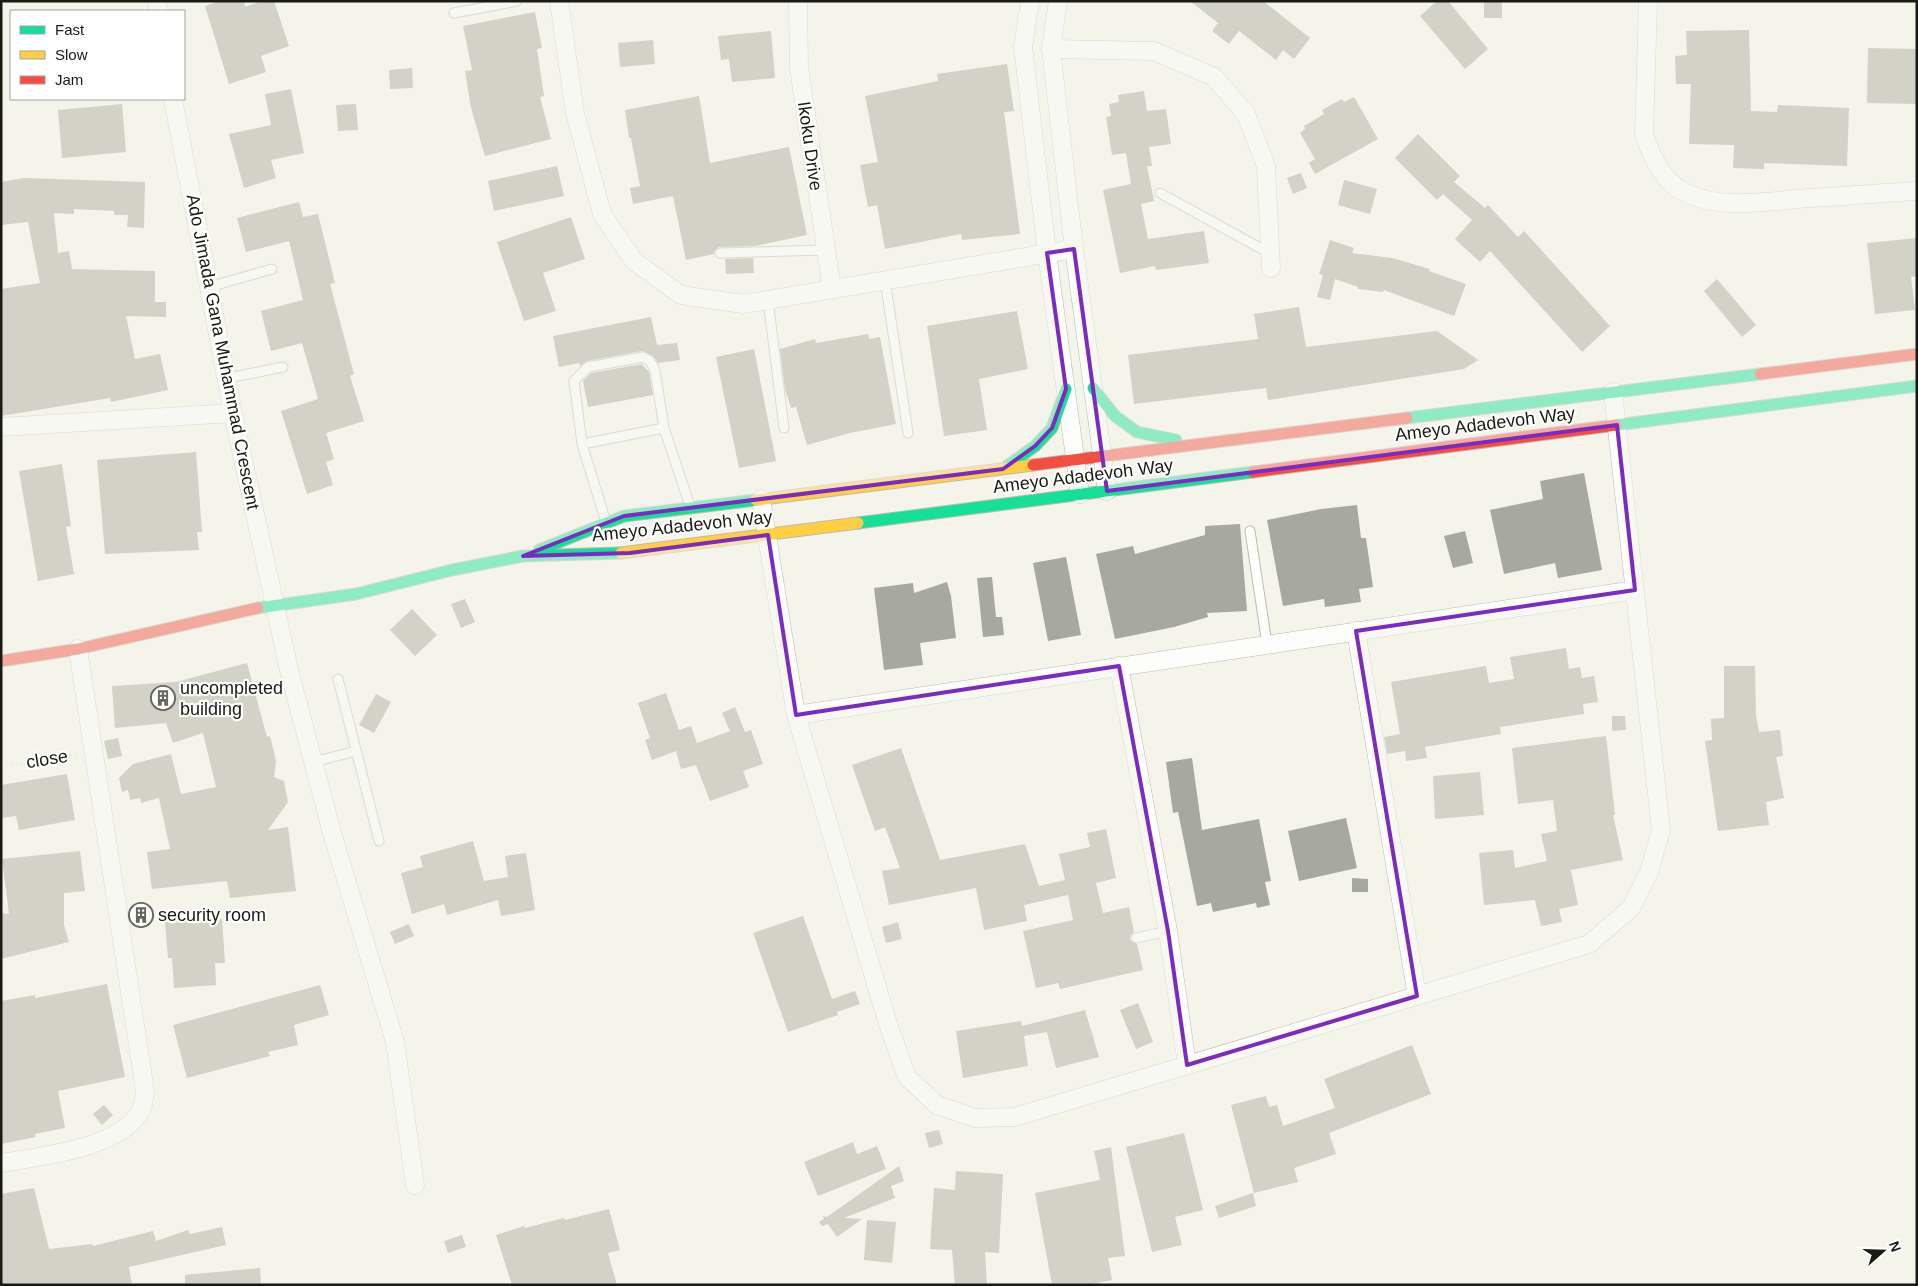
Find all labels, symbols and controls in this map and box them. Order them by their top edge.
legend [10,10,185,100]
text: Fast [55,21,85,38]
text: Slow [55,46,88,63]
text: Jam [55,71,83,88]
street label: Ikoku Drive [794,100,826,192]
street label: Ado Jimada Gana Muhammad Crescent [183,192,263,512]
street label: Ameyo Adadevoh Way [1394,403,1576,445]
street label: Ameyo Adadevoh Way [992,455,1174,497]
street label: Ameyo Adadevoh Way [591,507,773,545]
place label: uncompleted building [180,678,283,719]
building icon: uncompleted building [150,685,176,711]
street label: close [25,746,69,772]
building icon: security room [128,902,154,928]
place label: security room [158,905,266,925]
north arrow [1858,1226,1908,1276]
text: N [1886,1239,1904,1254]

